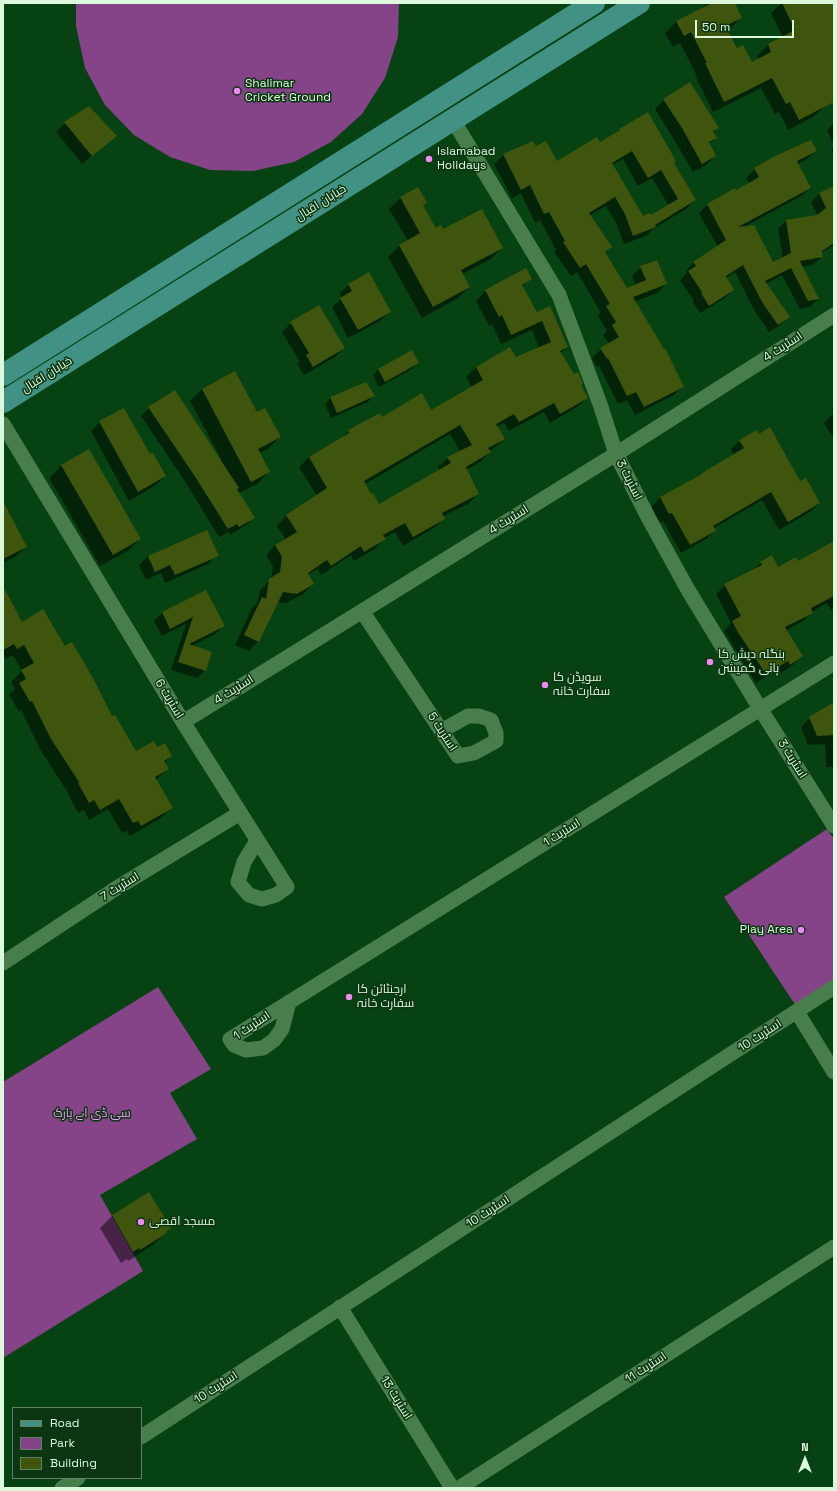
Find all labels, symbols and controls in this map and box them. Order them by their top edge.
scale bar [697,12,796,38]
text: 50 m [702,19,730,35]
place label: Shalimar Cricket Ground [245,77,331,105]
marker: Shalimar Cricket Ground [232,86,242,96]
place label: Islamabad Holidays [437,145,496,173]
marker: Islamabad Holidays [424,154,434,164]
street label: خیابان اقبال [293,182,349,224]
street label: اسٹریٹ 4 [761,329,805,365]
street label: خیابان اقبال [19,354,75,396]
street label: اسٹریٹ 3 [613,457,645,503]
street label: اسٹریٹ 4 [487,502,531,538]
place label: بنگلہ دیش کا ہائی کمیشن [718,648,785,676]
marker: بنگلہ دیش کا ہائی کمیشن [705,657,715,667]
place label: سویڈن کا سفارت خانہ [553,671,610,699]
street label: اسٹریٹ 4 [212,672,256,708]
street label: اسٹریٹ 6 [152,677,186,721]
marker: سویڈن کا سفارت خانہ [540,680,550,690]
street label: اسٹریٹ 5 [424,710,460,754]
street label: اسٹریٹ 3 [774,737,810,781]
street label: اسٹریٹ 1 [541,816,583,850]
street label: اسٹریٹ 7 [98,869,142,905]
place label: Play Area [740,923,793,937]
marker: Play Area [796,925,806,935]
place label: ارجنٹائن کا سفارت خانہ [357,983,414,1011]
marker: ارجنٹائن کا سفارت خانہ [344,992,354,1002]
street label: اسٹریٹ 1 [231,1008,273,1044]
street label: اسٹریٹ 10 [735,1017,785,1055]
park label: سی ڈی اے پارک [53,1107,131,1121]
street label: اسٹریٹ 10 [463,1193,513,1231]
place label: مسجد اقصیٰ [149,1215,215,1229]
marker: مسجد اقصیٰ [136,1217,146,1227]
street label: اسٹریٹ 11 [623,1349,669,1387]
street label: اسٹریٹ 10 [191,1369,241,1407]
street label: اسٹریٹ 13 [377,1374,415,1422]
legend [12,1407,142,1479]
text: Road [50,1415,79,1431]
text: Park [50,1435,75,1451]
north arrow [785,1439,825,1479]
text: N [801,1440,809,1454]
text: Building [50,1455,97,1471]

